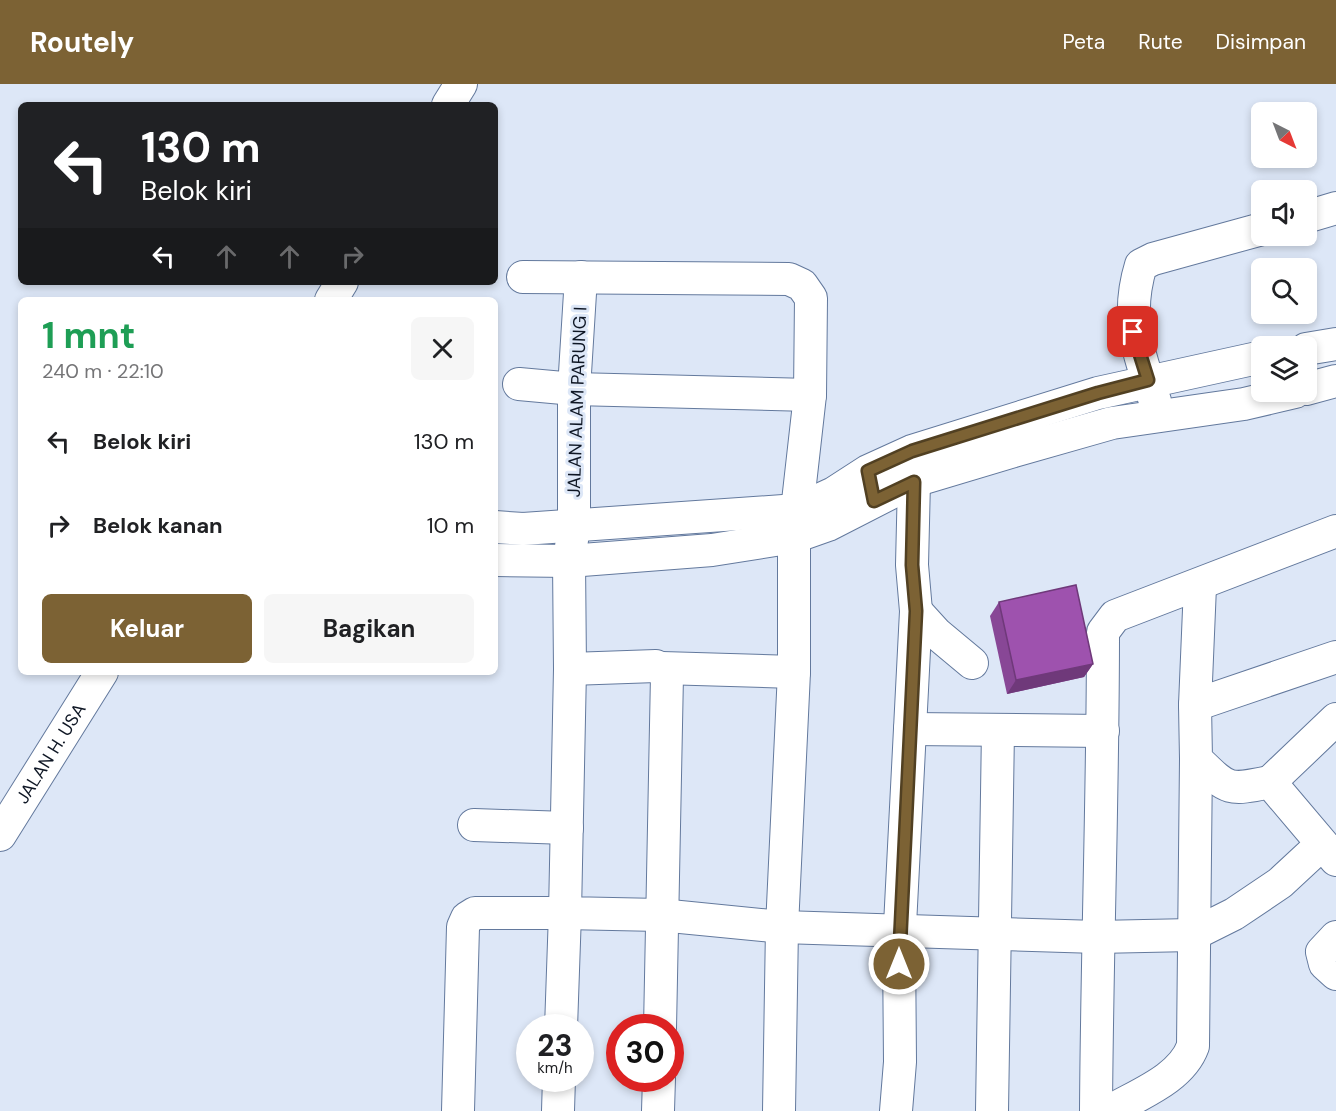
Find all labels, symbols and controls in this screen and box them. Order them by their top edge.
text: Routely [30,24,134,61]
text: Peta [1062,28,1105,56]
text: Rute [1138,28,1183,56]
text: Disimpan [1216,28,1306,56]
north arrow [1251,102,1317,168]
map controls [1251,102,1317,402]
text: 130 m [141,120,261,175]
icon: left [42,126,120,204]
text: Belok kiri [141,173,252,208]
button: sound [1251,180,1317,246]
icon: left [147,240,180,273]
icon: ahead [210,240,243,273]
icon: ahead [273,240,306,273]
icon: right [336,240,369,273]
button: search [1251,258,1317,324]
street label: JALAN ALAM PARUNG I [562,306,592,498]
pin [1107,306,1158,357]
text: 1 mnt [42,312,135,359]
icon: arrive [1116,315,1149,348]
button: close [411,317,474,380]
button: layers [1251,336,1317,402]
text: 240 m · 22:10 [42,358,164,384]
icon: left [42,425,75,458]
text: Belok kiri [93,427,191,456]
text: 130 m [414,427,474,456]
icon: right [42,509,75,542]
text: Belok kanan [93,511,223,540]
text: 10 m [427,511,474,540]
button: Keluar [42,594,252,663]
button: Bagikan [264,594,474,663]
street label: JALAN H. USA [11,699,91,808]
position arrow [867,932,931,996]
speed limit sign: 30 [606,1014,684,1092]
text: 23 [537,1026,573,1065]
text: km/h [537,1058,573,1078]

